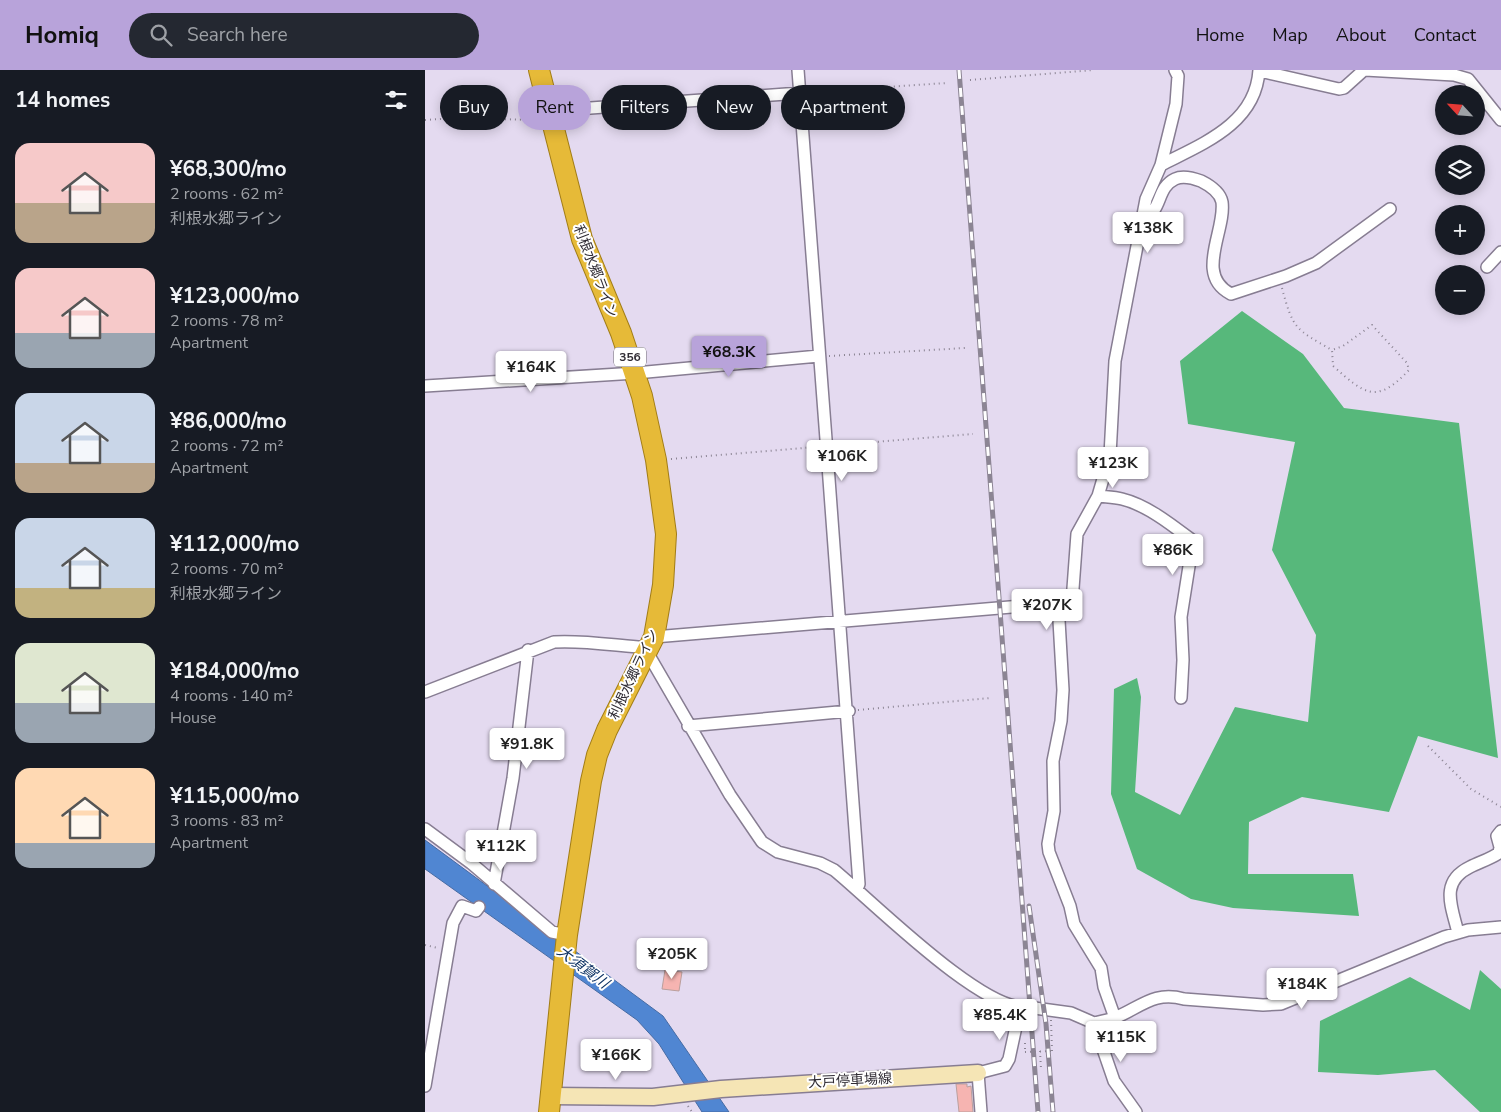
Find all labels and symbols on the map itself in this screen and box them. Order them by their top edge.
north arrow [1435,85,1485,135]
pin: ¥138K [1113,212,1183,254]
street label: 利根水郷ライン [569,222,622,320]
pin: ¥68.3K [688,336,770,378]
road number: 356 [614,348,646,366]
pin: ¥164K [496,350,566,393]
pin: ¥106K [807,440,877,482]
pin: ¥123K [1078,446,1148,489]
pin: ¥86K [1143,534,1203,576]
pin: ¥207K [1012,588,1082,631]
street label: 利根水郷ライン [604,626,663,723]
pin: ¥91.8K [486,728,568,770]
pin: ¥112K [466,830,536,872]
pin: ¥205K [637,938,707,980]
water label: 大須賀川 [553,941,615,994]
pin: ¥184K [1267,968,1337,1010]
pin: ¥85.4K [959,998,1041,1041]
pin: ¥115K [1086,1020,1156,1063]
pin: ¥166K [581,1038,651,1081]
street label: 大戸停車場線 [808,1069,892,1092]

